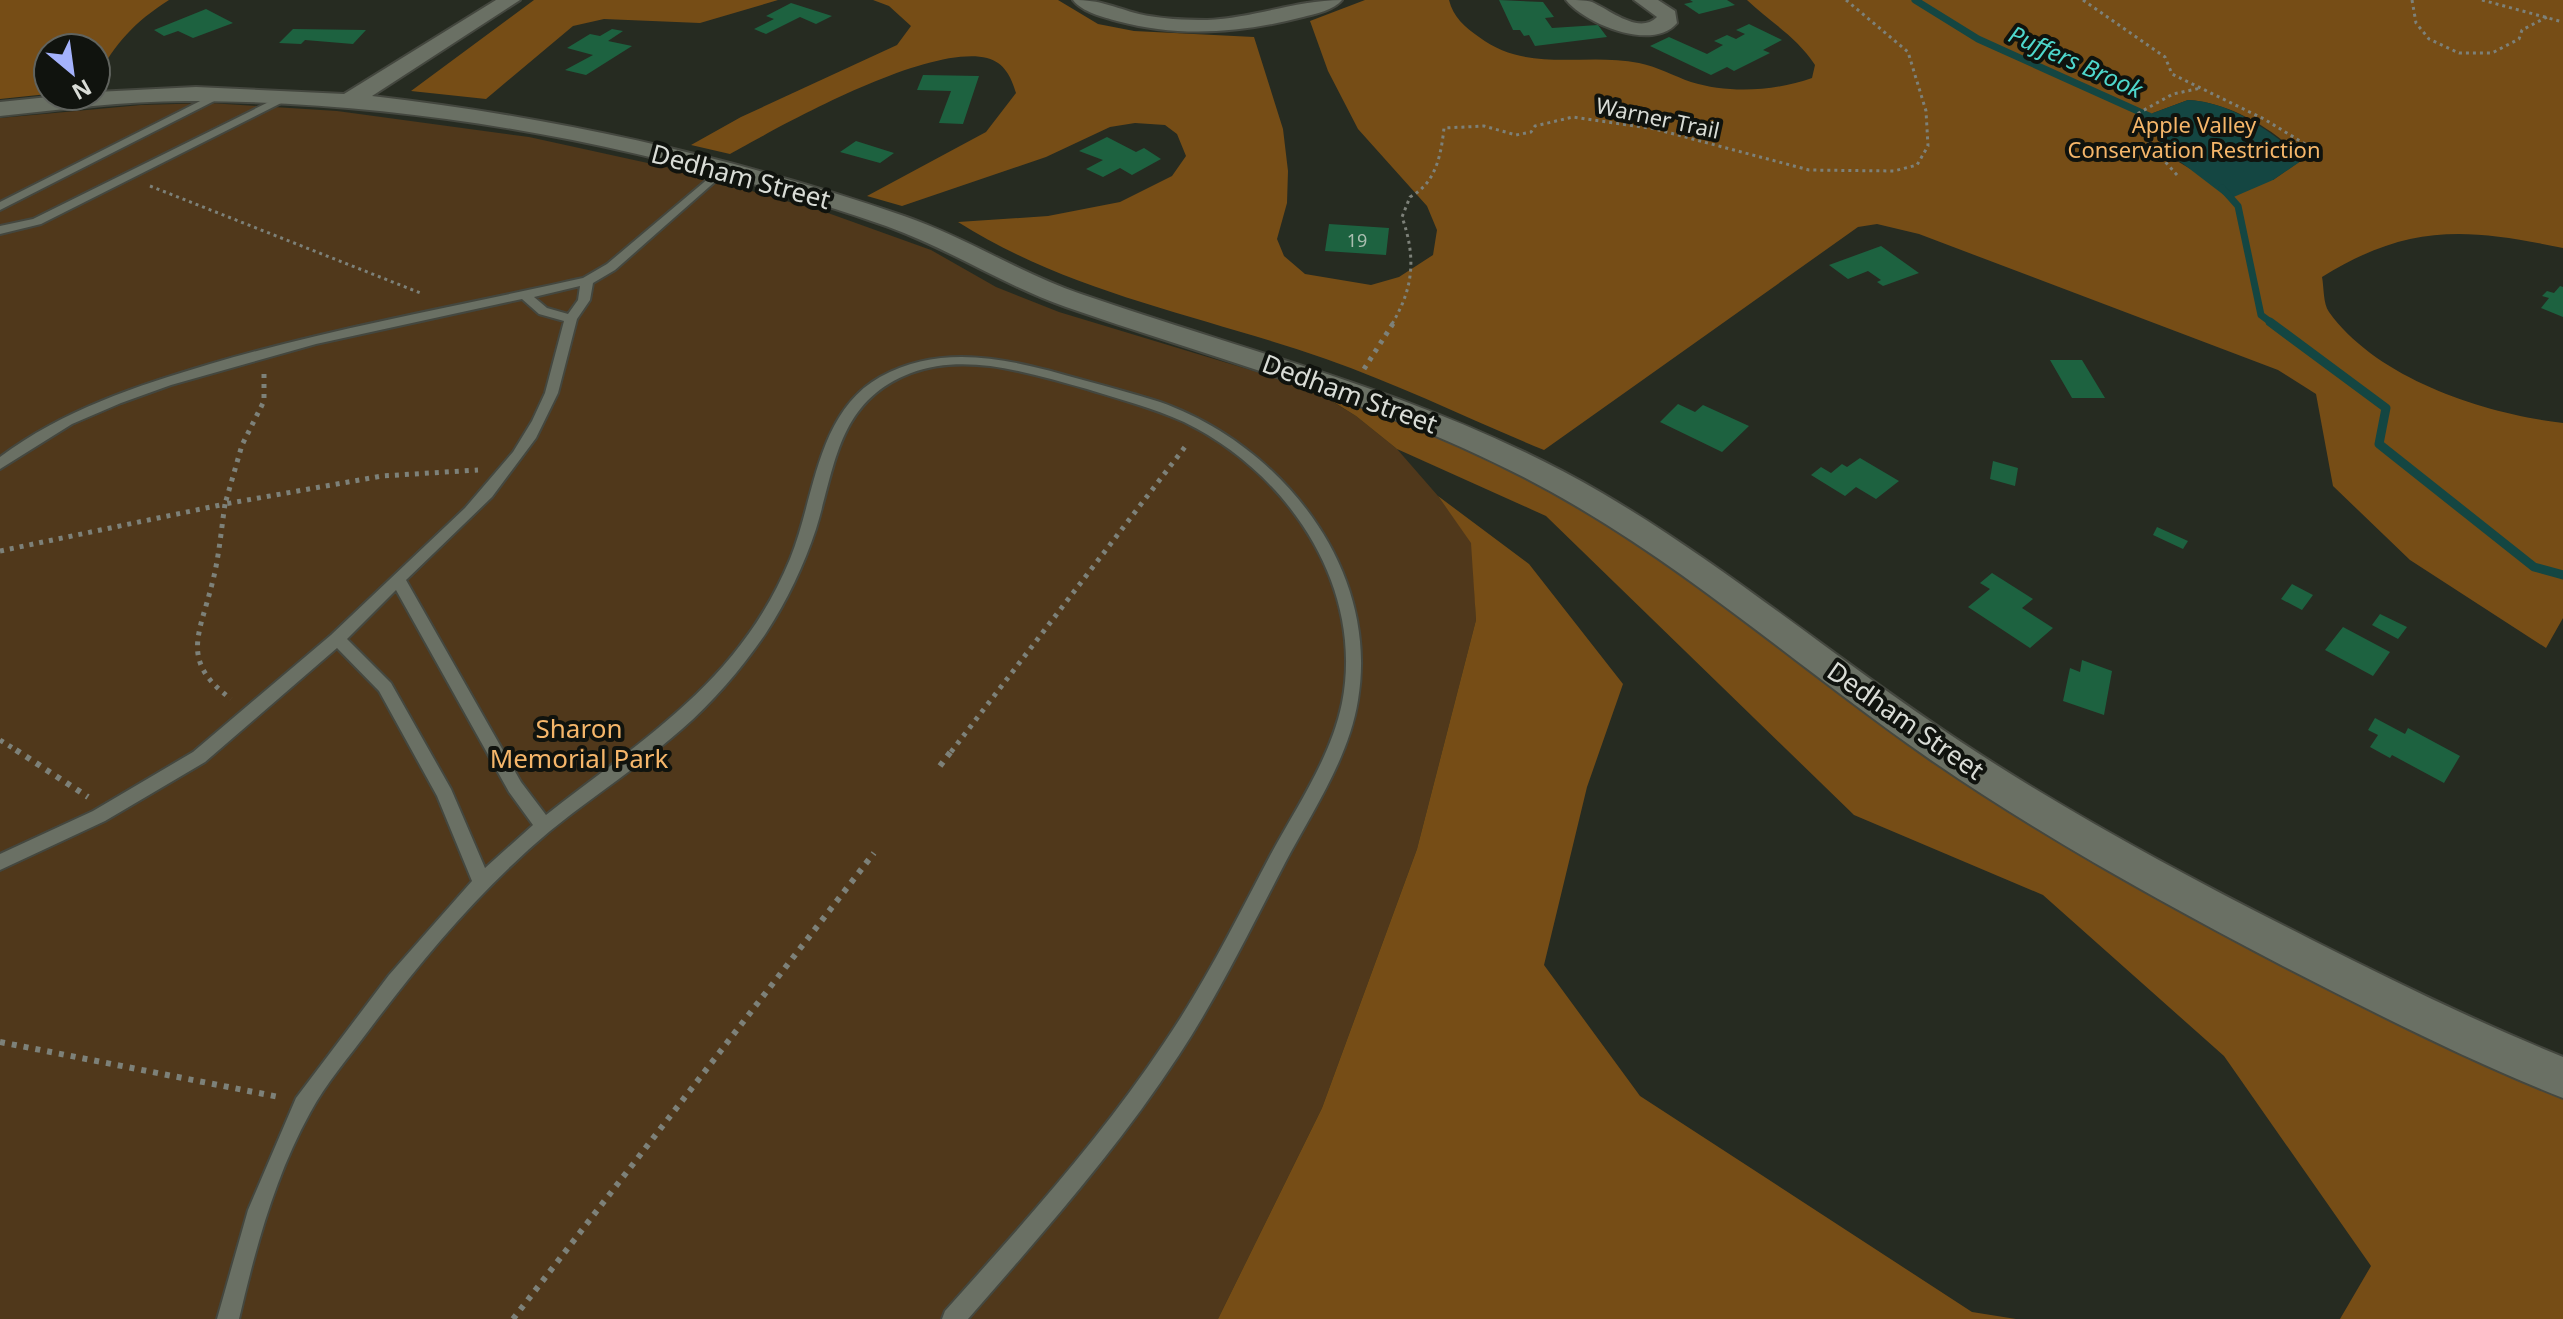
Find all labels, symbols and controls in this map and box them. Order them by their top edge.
water label: Puffers Brook [2004,17,2149,106]
north arrow [32,32,112,112]
text: N [67,73,97,108]
street label: Warner Trail [1593,89,1723,145]
park label: Apple Valley Conservation Restriction [2067,109,2321,164]
street label: Dedham Street [647,135,835,217]
house number: 19 [1347,228,1367,252]
street label: Dedham Street [1257,345,1443,441]
street label: Dedham Street [1820,652,1992,788]
park label: Sharon Memorial Park [490,710,668,776]

